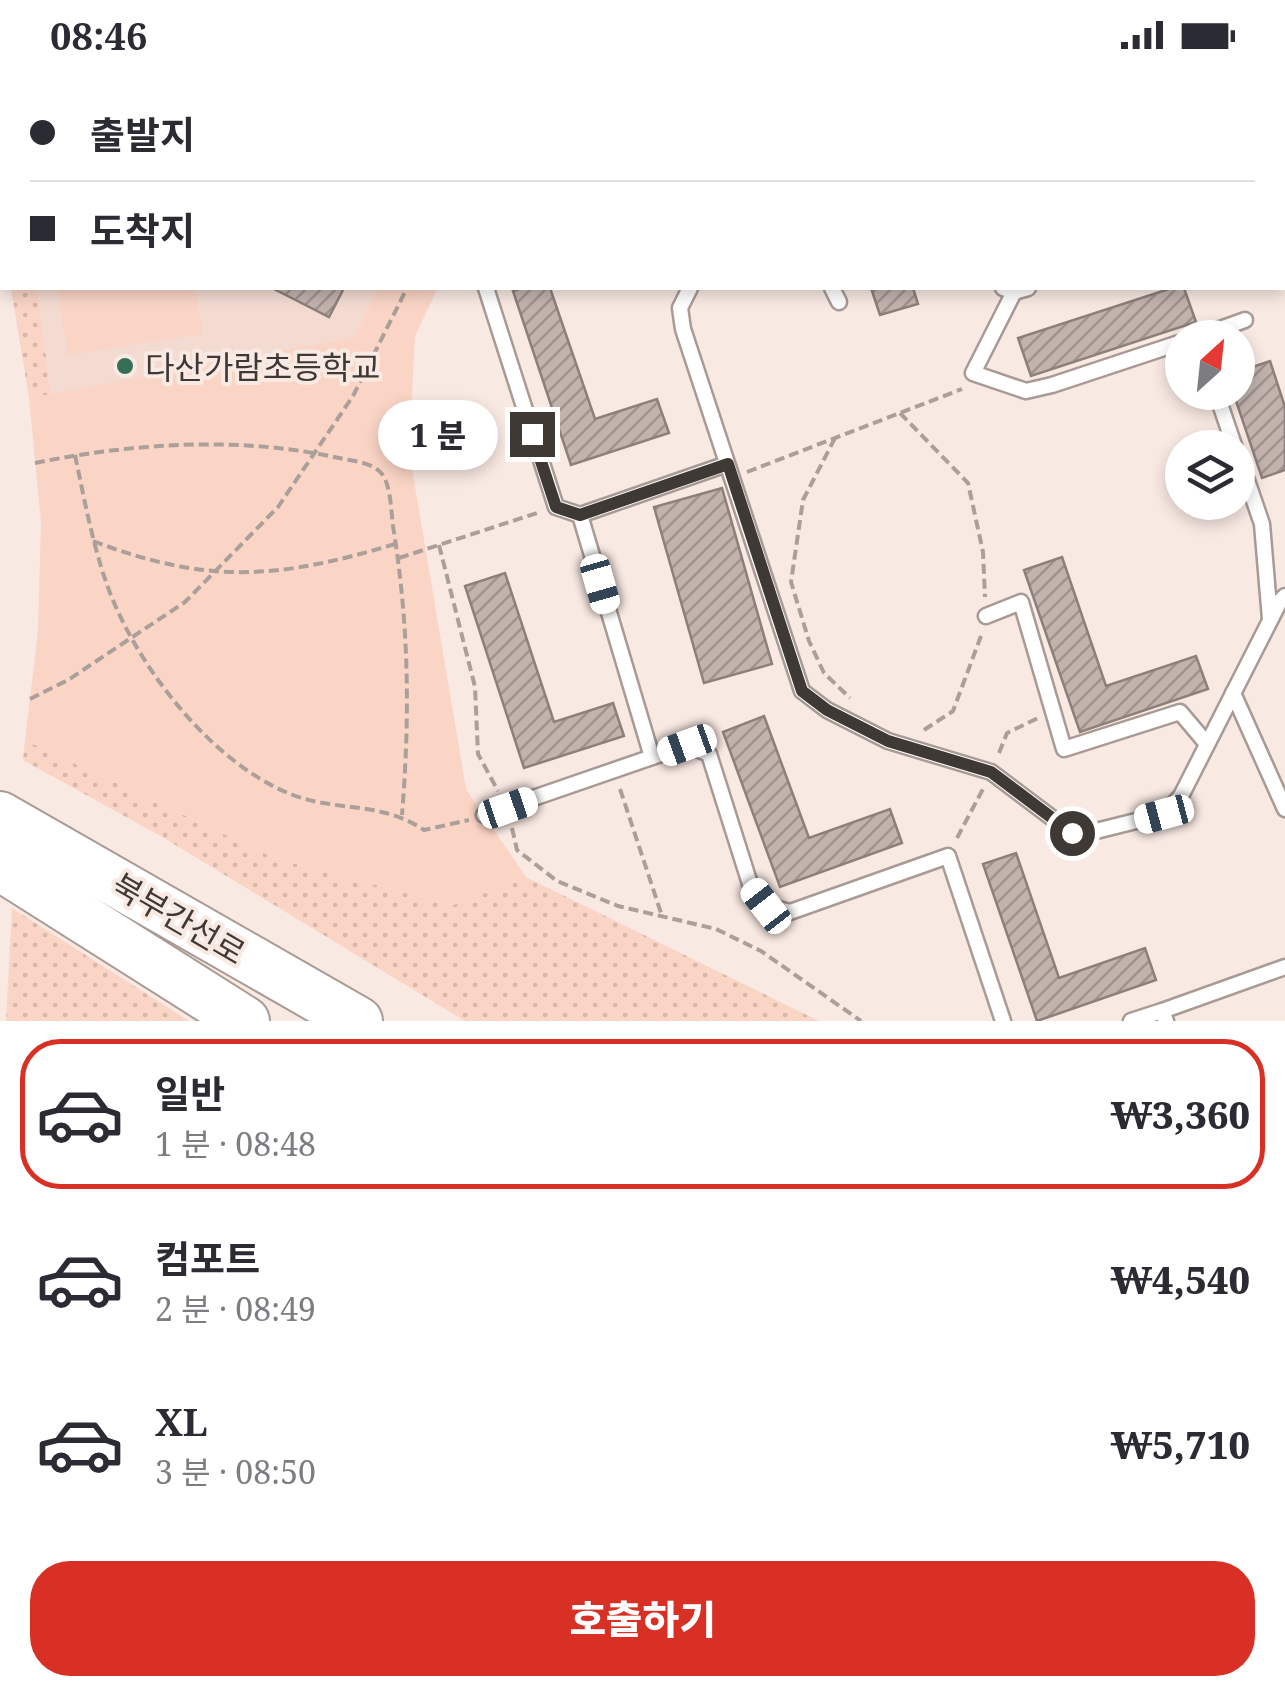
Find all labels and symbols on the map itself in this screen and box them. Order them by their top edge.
north arrow [1165,320,1255,410]
place label: 다산가람초등학교 [145,345,381,388]
marker: 다산가람초등학교 [114,355,136,377]
callout: 1 분 [377,399,497,469]
route end [510,412,555,457]
car [577,551,623,617]
car [654,721,720,769]
car [475,784,541,832]
car [1131,792,1197,836]
route start [1050,811,1095,856]
street label: 북부간선로 [105,863,253,973]
car [736,873,796,939]

